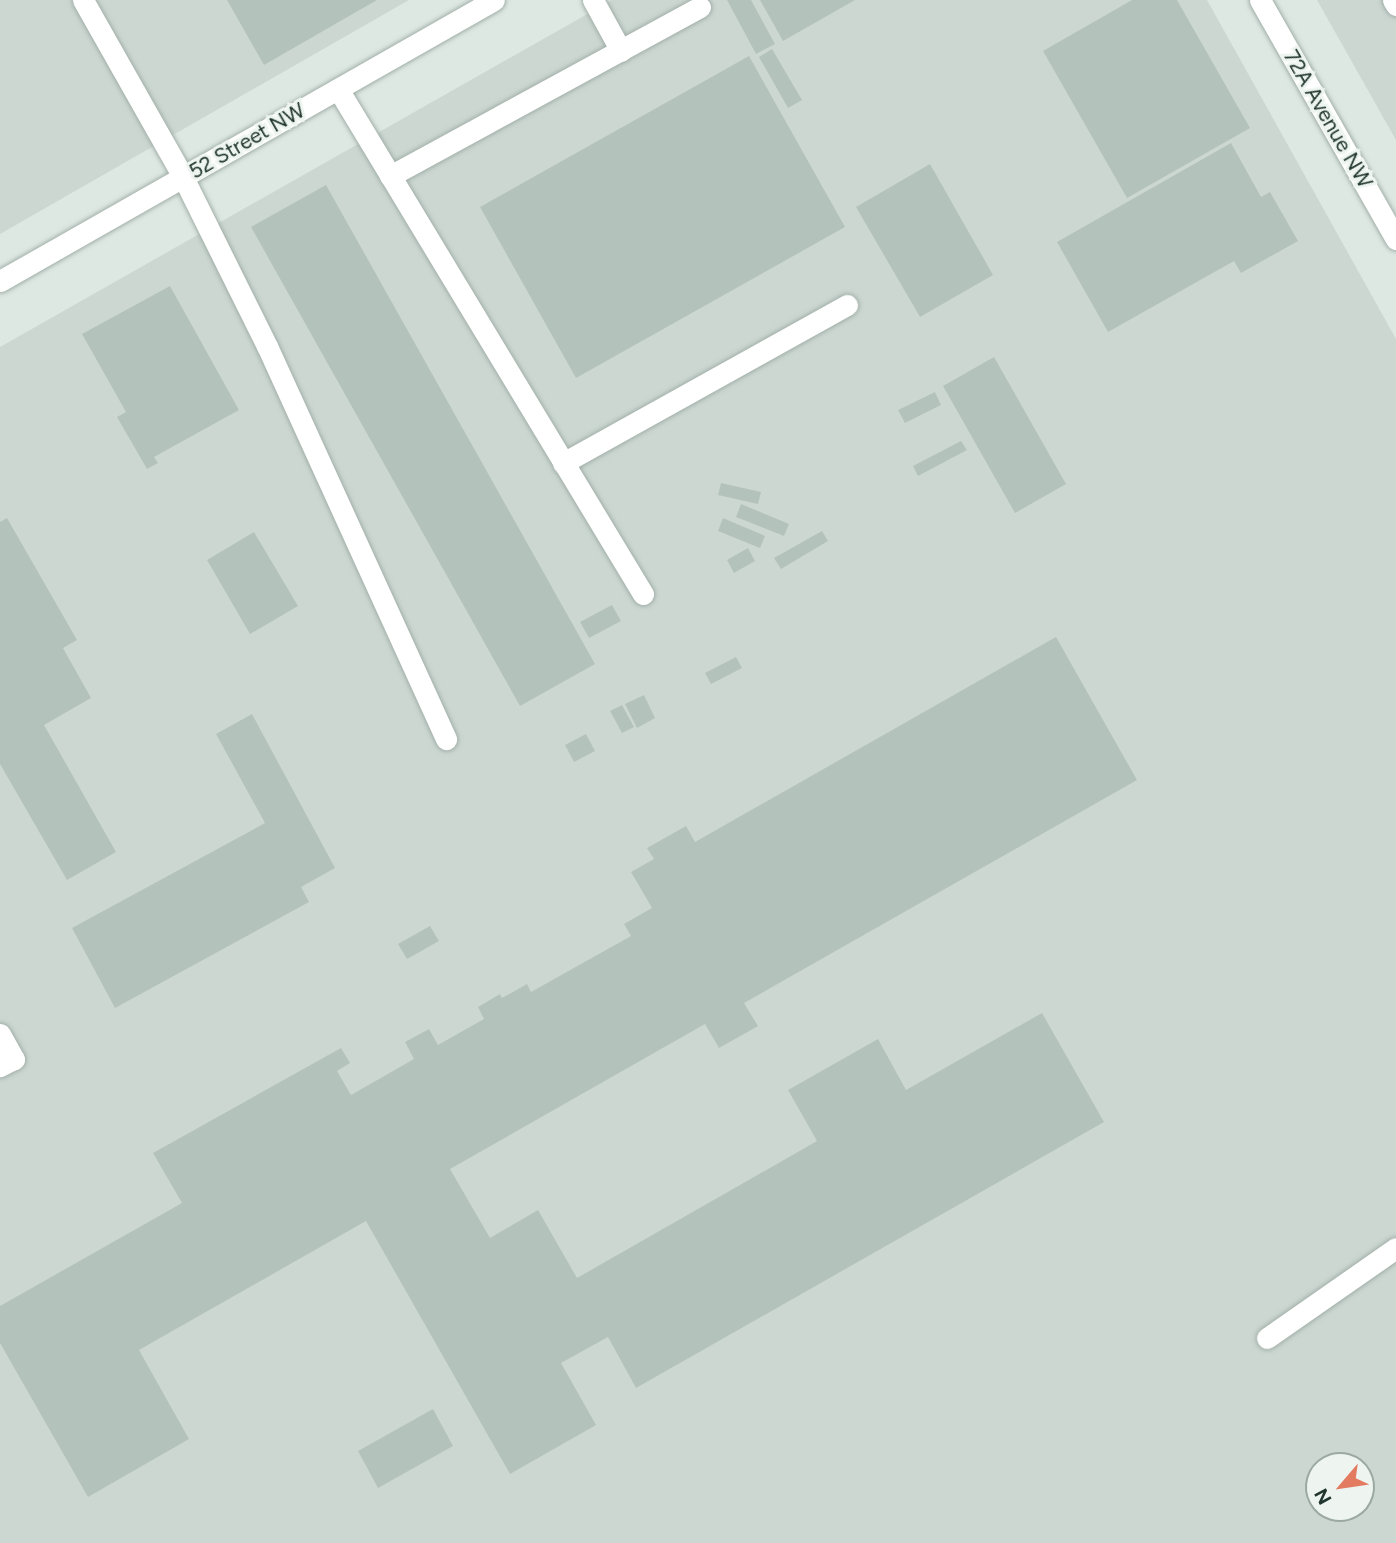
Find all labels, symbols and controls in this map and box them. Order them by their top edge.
street label: 72A Avenue NW [1278,46,1378,192]
street label: 52 Street NW [185,98,309,184]
north arrow [1305,1452,1375,1522]
text: N [1309,1484,1337,1508]

